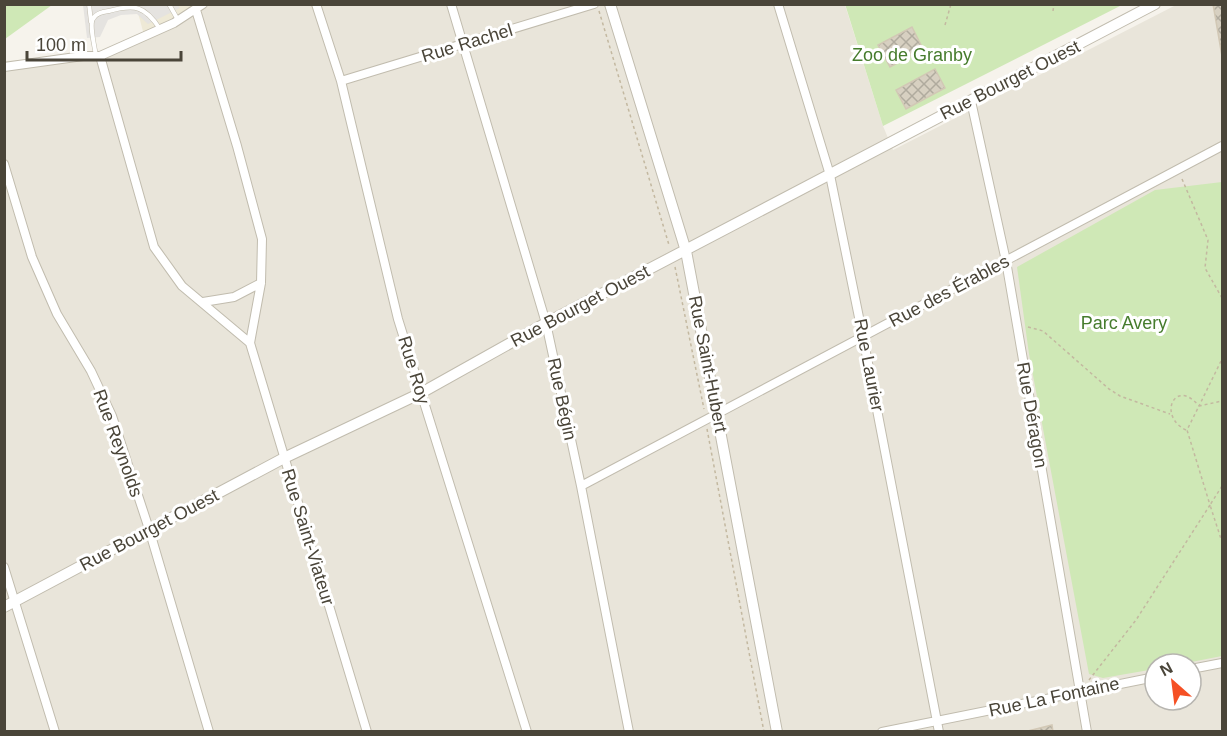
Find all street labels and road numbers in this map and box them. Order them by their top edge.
street label: Rue Rachel [419,20,515,66]
street label: Rue Bourget Ouest [937,36,1083,124]
street label: Rue des Érables [886,251,1012,331]
street label: Rue Bourget Ouest [507,261,653,351]
street label: Rue Saint-Hubert [685,294,731,434]
street label: Rue Laurier [850,317,888,413]
street label: Rue Roy [394,334,434,406]
street label: Rue Bégin [543,356,581,442]
street label: Rue Déragon [1013,361,1051,469]
street label: Rue Reynolds [89,386,147,500]
street label: Rue Saint-Viateur [278,466,338,608]
street label: Rue Bourget Ouest [76,485,222,575]
street label: Rue La Fontaine [987,673,1121,721]

